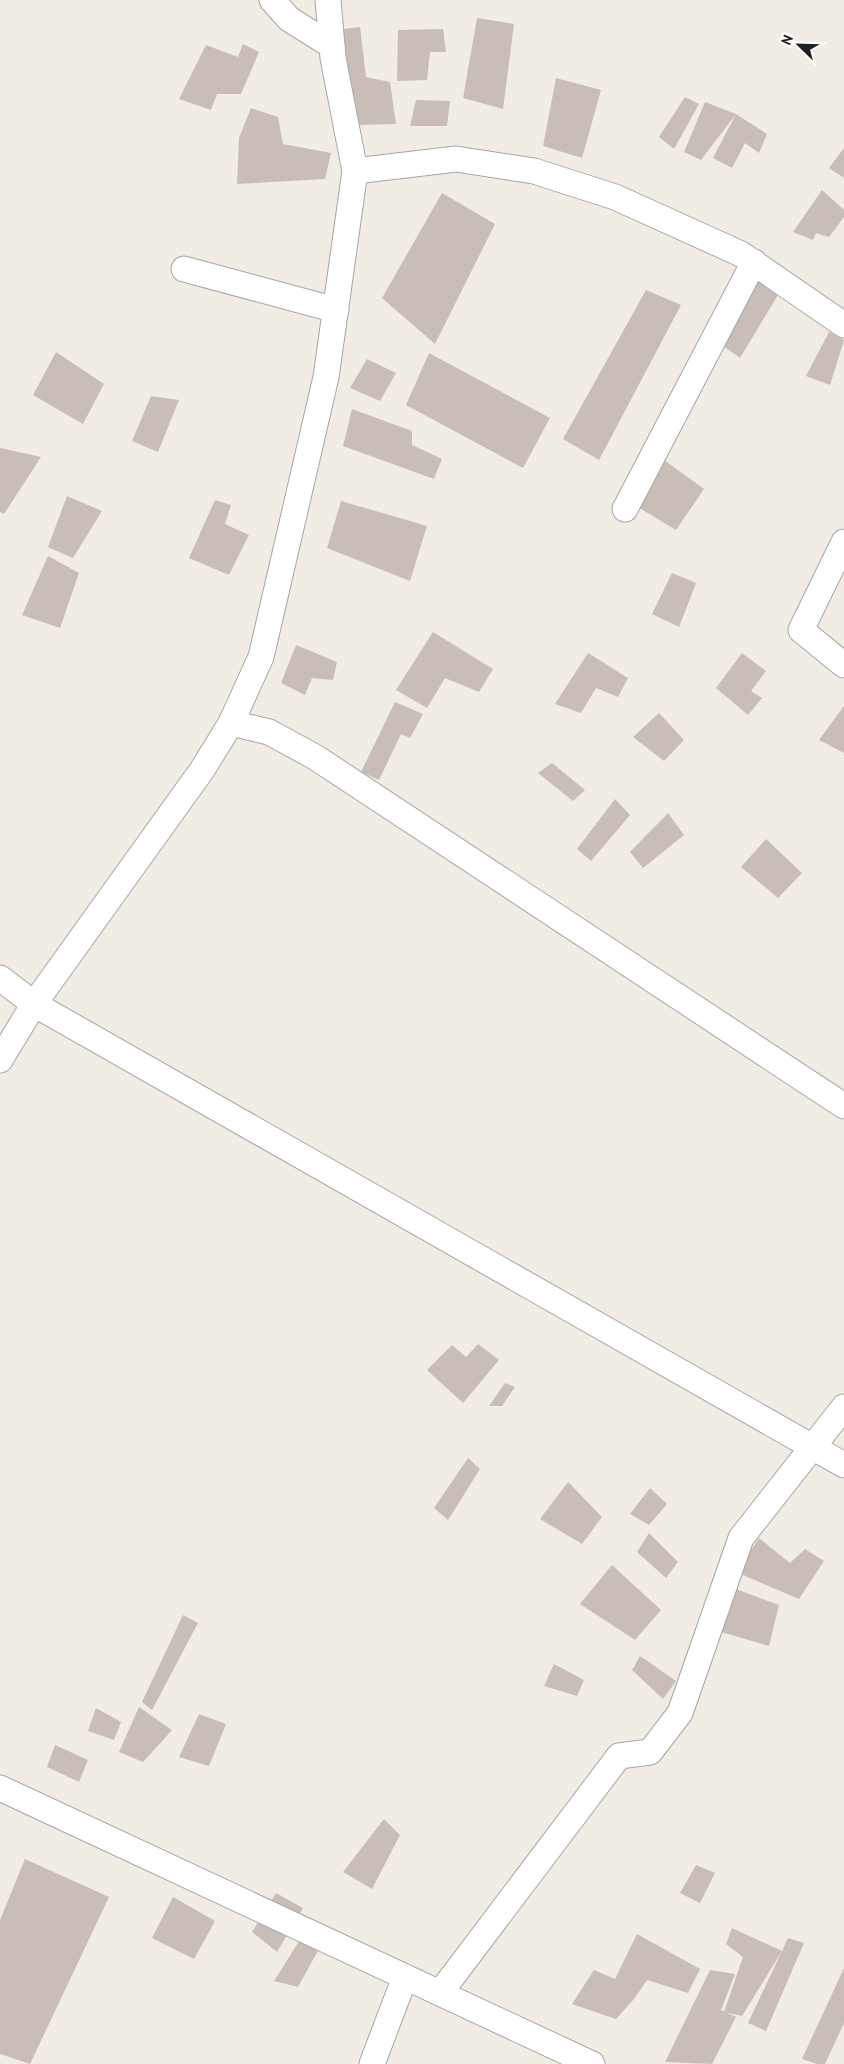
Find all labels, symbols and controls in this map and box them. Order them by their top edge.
north arrow [774,20,824,70]
text: N [777,32,797,48]

